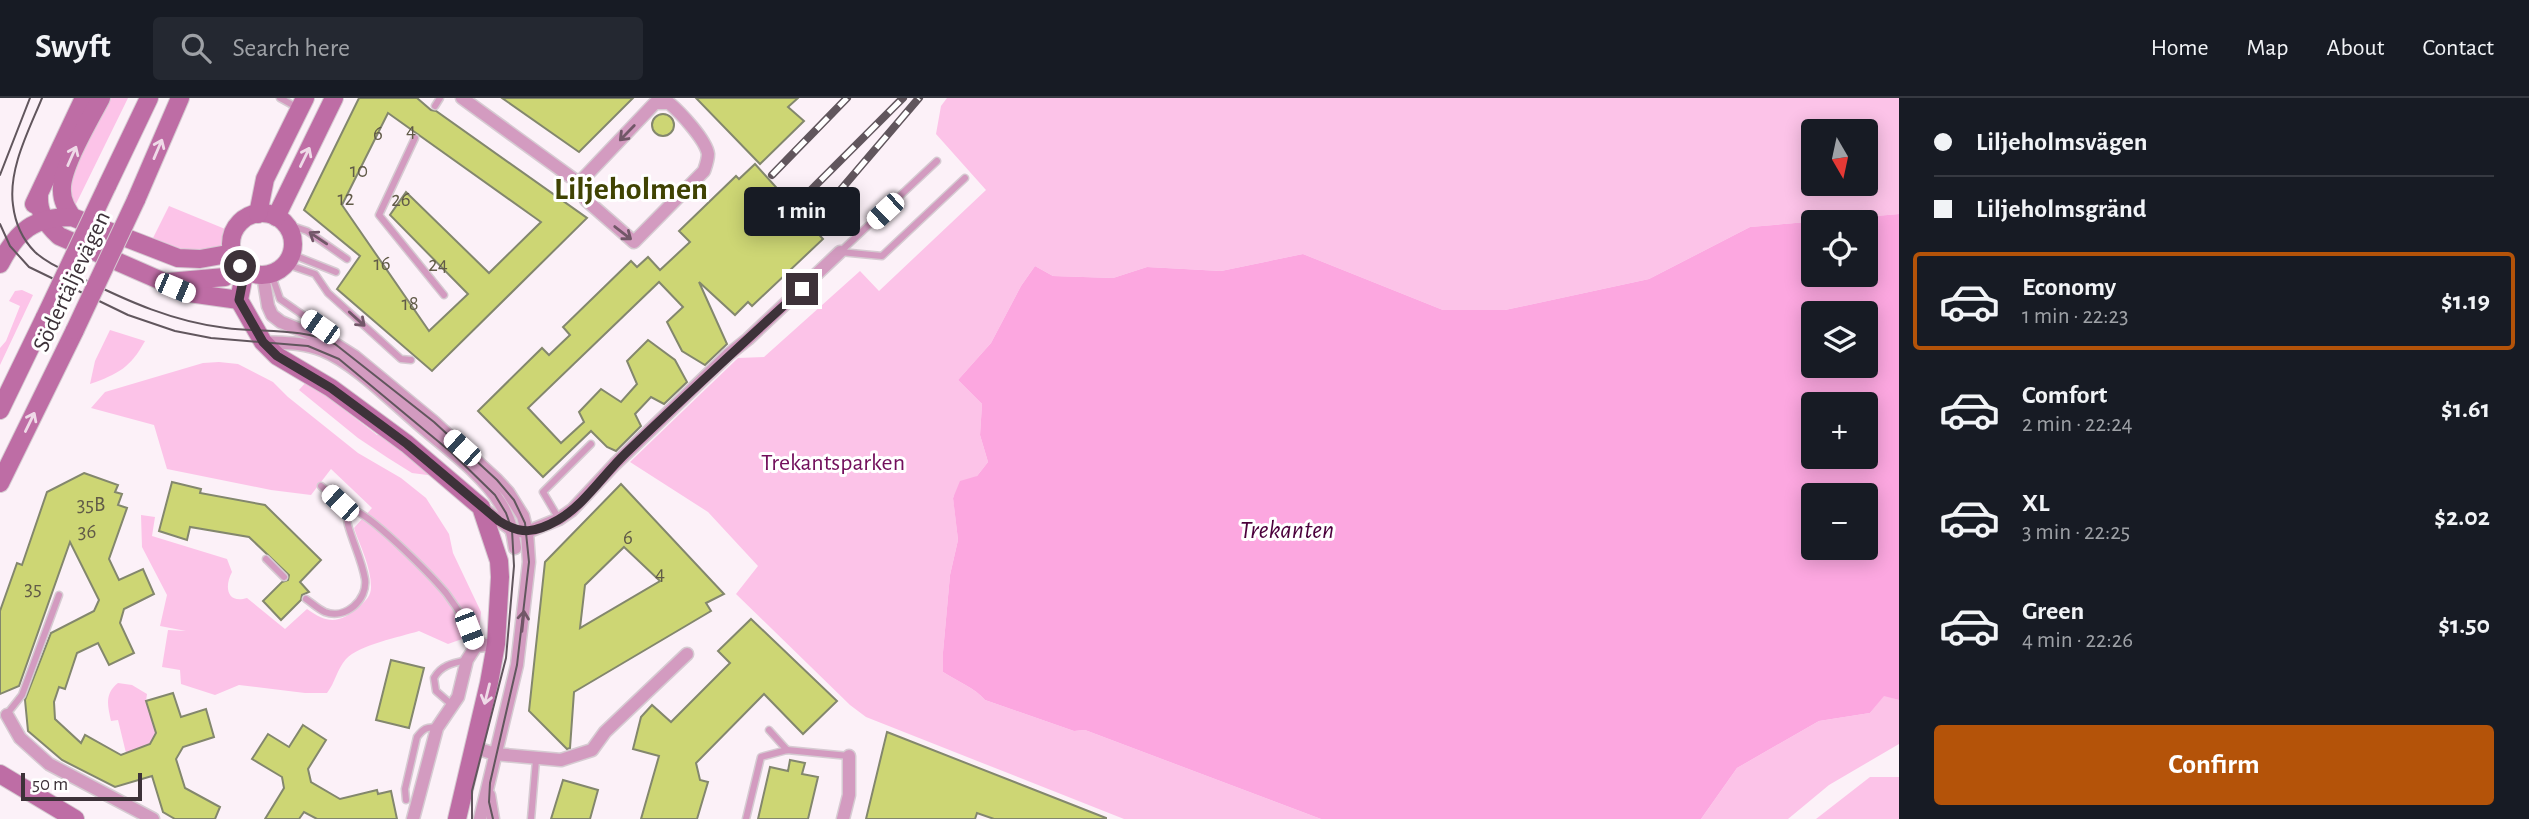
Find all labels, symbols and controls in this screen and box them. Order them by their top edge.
search box [153,17,643,80]
icon: search [177,29,215,67]
text: Swyft [35,31,111,64]
text: Search here [233,35,350,61]
text: Home [2151,36,2209,60]
text: Map [2247,36,2289,60]
text: About [2327,36,2384,60]
text: Contact [2422,36,2494,60]
north arrow [1801,119,1878,196]
map controls [1801,119,1878,560]
house number: 4 [406,120,416,141]
house number: 6 [373,123,383,144]
one-way arrow [619,124,636,141]
text: Liljeholmsvägen [1976,129,2148,155]
one-way arrow [152,139,165,161]
one-way arrow [66,146,79,167]
one-way arrow [299,147,312,169]
house number: 10 [350,160,368,181]
district label: Liljeholmen [554,173,708,205]
house number: 12 [338,188,354,209]
callout: 1 min [744,188,860,236]
house number: 26 [391,189,411,210]
car [863,189,908,233]
text: Liljeholmsgränd [1976,196,2147,222]
text: 1 min [778,200,826,223]
street label: Södertäljevägen [29,207,115,355]
button: locate [1801,210,1878,287]
one-way arrow [613,226,631,241]
one-way arrow [309,231,328,246]
route start [224,250,256,282]
house number: 16 [373,253,391,274]
house number: 24 [428,254,448,275]
car [152,270,199,306]
icon: car [1938,270,2001,333]
route end [786,273,818,305]
text: Economy [2022,274,2116,300]
text: $1.19 [2441,288,2490,314]
house number: 18 [401,293,419,314]
button: layers [1801,301,1878,378]
text: 1 min · 22:23 [2022,305,2129,328]
car [297,306,344,348]
one-way arrow [348,310,365,327]
icon: car [1938,378,2001,441]
text: Comfort [2022,382,2107,408]
button: + [1801,392,1878,469]
text: $1.61 [2441,396,2490,422]
one-way arrow [24,412,38,433]
text: 2 min · 22:24 [2022,413,2133,436]
car [440,426,485,470]
park label: Trekantsparken [761,451,905,475]
car [318,481,363,525]
button: − [1801,483,1878,560]
icon: car [1938,486,2001,549]
text: XL [2022,490,2049,516]
house number: 35B [77,494,105,515]
text: $2.02 [2434,504,2490,530]
water label: Trekanten [1240,517,1334,543]
house number: 36 [78,521,96,542]
text: 3 min · 22:25 [2022,521,2130,544]
house number: 6 [623,527,633,548]
house number: 4 [655,563,665,584]
house number: 35 [24,578,42,599]
icon: car [1938,594,2001,657]
text: Green [2022,598,2084,624]
car [452,606,487,652]
one-way arrow [516,610,529,633]
text: $1.50 [2438,612,2490,638]
text: 4 min · 22:26 [2022,629,2133,652]
one-way arrow [480,682,493,705]
button: Confirm [1934,725,2494,805]
scale bar [21,770,142,802]
text: 50 m [32,775,68,794]

